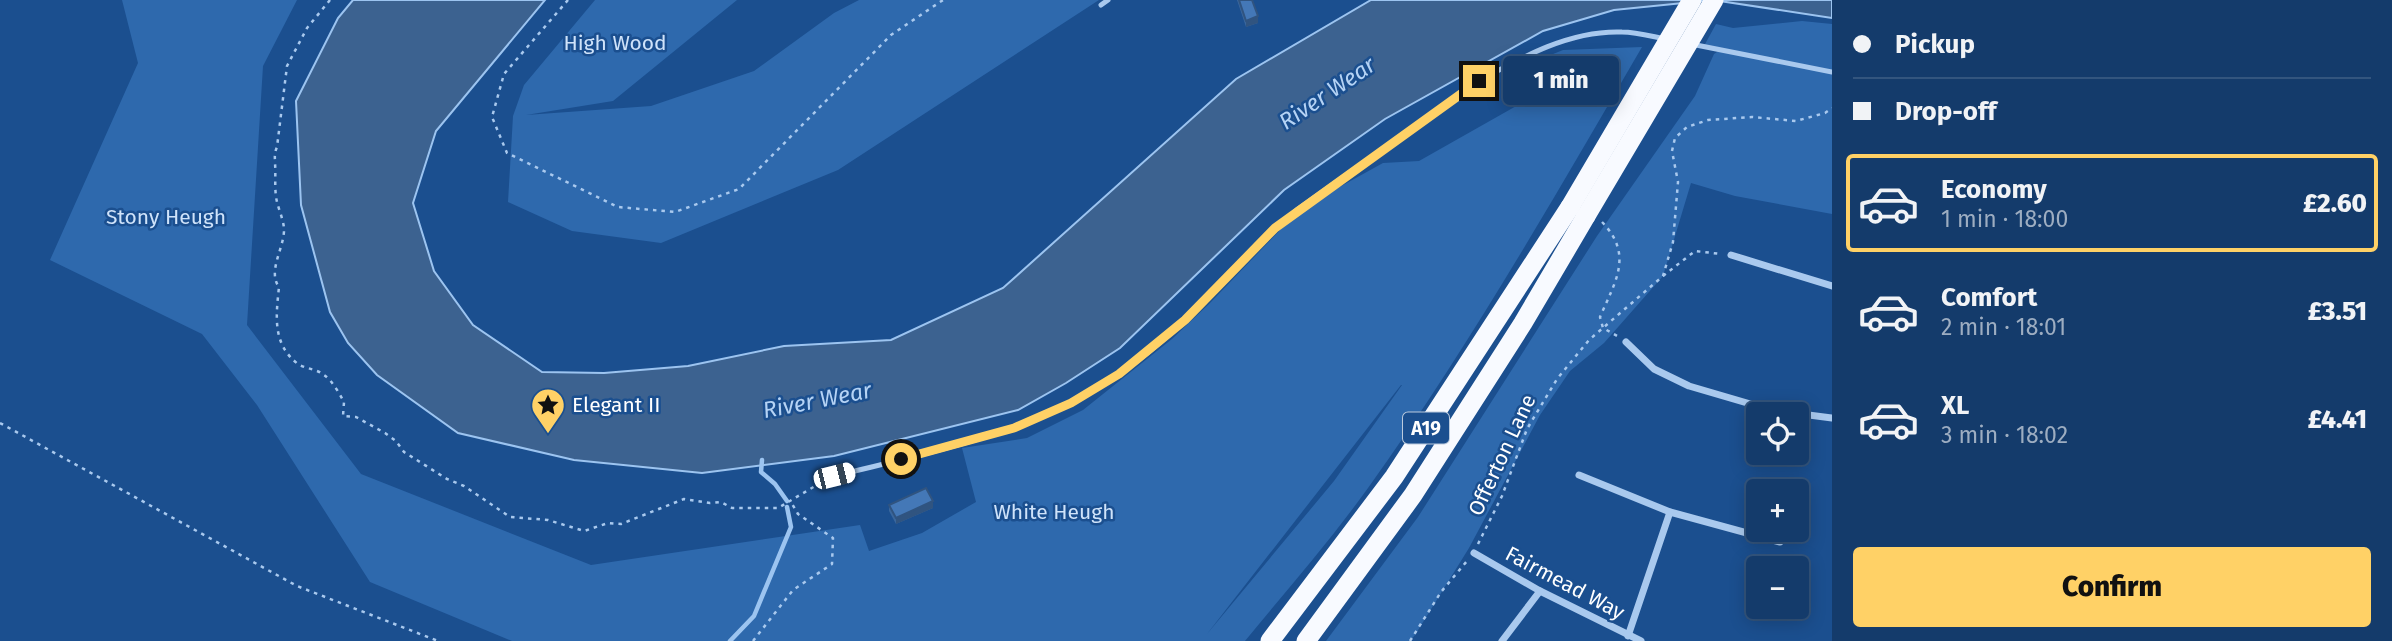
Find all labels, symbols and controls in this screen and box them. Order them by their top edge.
text: Pickup [1895,29,1975,60]
park label: High Wood [563,30,667,56]
water label: River Wear [1274,50,1382,135]
callout: 1 min [1504,56,1619,106]
route end [1463,65,1495,97]
text: 1 min [1533,66,1589,94]
text: Drop-off [1895,96,1997,127]
icon: car [1857,172,1920,235]
text: Economy [1941,174,2047,205]
text: £2.60 [2303,188,2367,219]
park label: Stony Heugh [106,204,226,230]
text: 1 min · 18:00 [1941,205,2068,233]
icon: car [1857,280,1920,343]
text: Comfort [1941,282,2037,313]
text: £3.51 [2308,296,2367,327]
text: 2 min · 18:01 [1941,313,2066,341]
water label: River Wear [760,376,875,424]
place icon: Elegant II [529,386,567,435]
icon: car [1857,388,1920,451]
street label: Offerton Lane [1463,390,1541,520]
text: XL [1941,390,1969,421]
place label: Elegant II [572,392,660,418]
map controls [1746,402,1809,619]
button: locate [1746,402,1809,465]
text: £4.41 [2308,404,2367,435]
road number: A19 [1403,412,1449,444]
text: 3 min · 18:02 [1941,421,2068,449]
route start [885,443,917,475]
car [812,461,857,491]
button: + [1746,479,1809,542]
park label: White Heugh [993,499,1115,525]
street label: Fairmead Way [1501,541,1630,626]
button: Confirm [1853,547,2371,627]
button: − [1746,556,1809,619]

